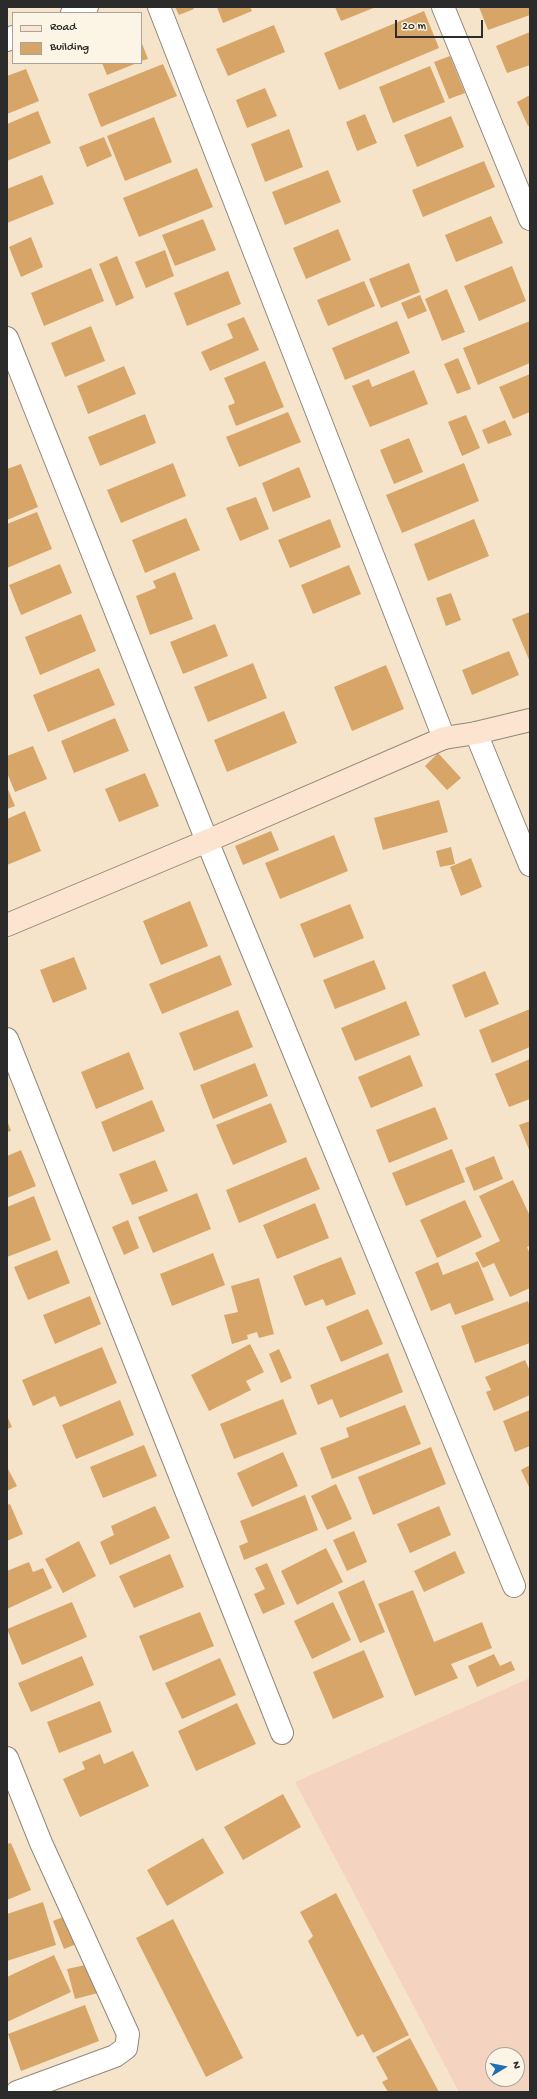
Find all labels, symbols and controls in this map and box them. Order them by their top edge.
legend [12,12,142,64]
scale bar [397,12,485,38]
text: 20 m [402,20,426,34]
text: Road [50,21,76,35]
text: Building [50,41,89,55]
north arrow [485,2047,525,2087]
text: N [509,2061,522,2070]

